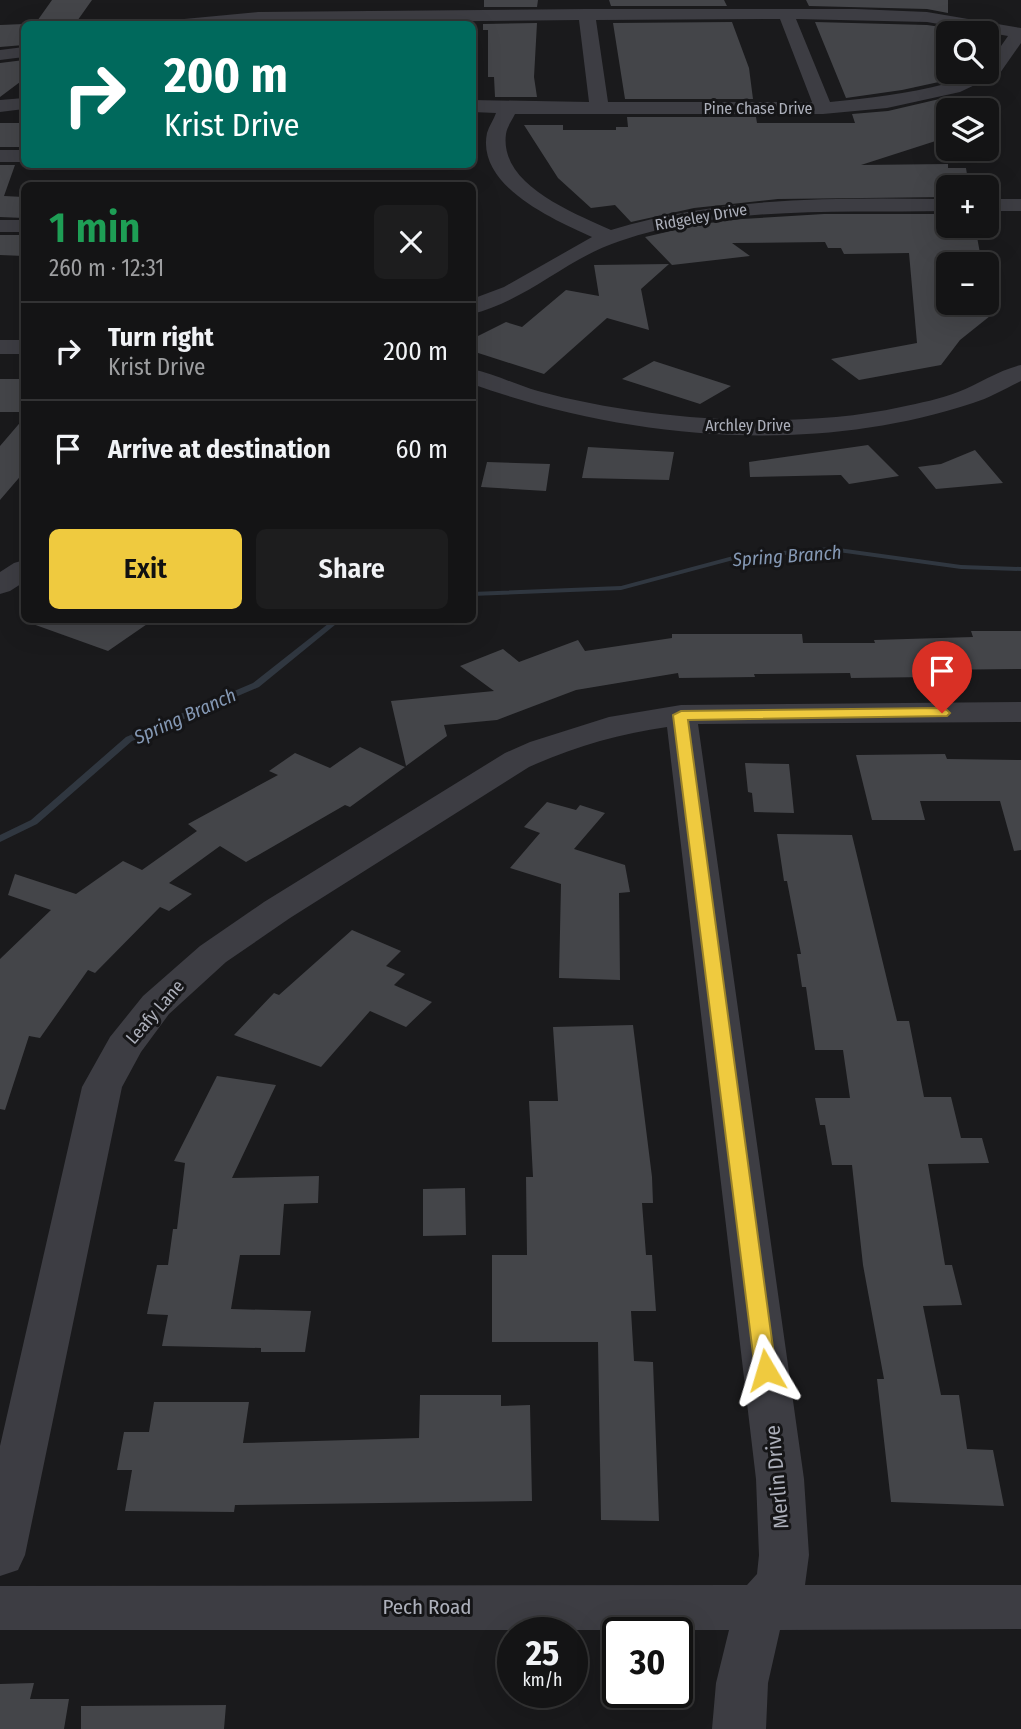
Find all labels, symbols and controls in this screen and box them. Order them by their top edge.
map controls [936,21,999,315]
button: search [936,21,999,84]
text: 200 m [164,46,288,105]
icon: right [49,49,140,140]
button: layers [936,98,999,161]
street label: Pine Chase Drive [704,99,813,118]
text: Krist Drive [164,106,300,144]
button: + [936,175,999,238]
street label: Ridgeley Drive [653,200,749,234]
text: 1 min [49,203,140,253]
button: close [374,205,448,279]
button: − [936,252,999,315]
text: 260 m · 12:31 [49,254,164,282]
text: Turn right [108,322,214,353]
icon: right [49,332,87,370]
text: 200 m [383,336,448,367]
text: Krist Drive [108,353,205,381]
street label: Archley Drive [705,416,791,435]
icon: arrive [49,430,87,468]
text: Arrive at destination [108,434,331,465]
text: 60 m [395,434,448,465]
button: Exit [49,529,242,609]
button: Share [256,529,448,609]
water label: Spring Branch [731,541,842,571]
pin [912,641,972,713]
icon: arrive [923,652,961,690]
water label: Spring Branch [130,683,240,749]
street label: Leafy Lane [121,975,189,1049]
position arrow [729,1333,803,1407]
street label: Merlin Drive [760,1424,794,1530]
street label: Pech Road [382,1594,472,1620]
speed limit sign: 30 [602,1617,693,1708]
text: 25 [526,1632,559,1674]
text: km/h [522,1669,563,1691]

